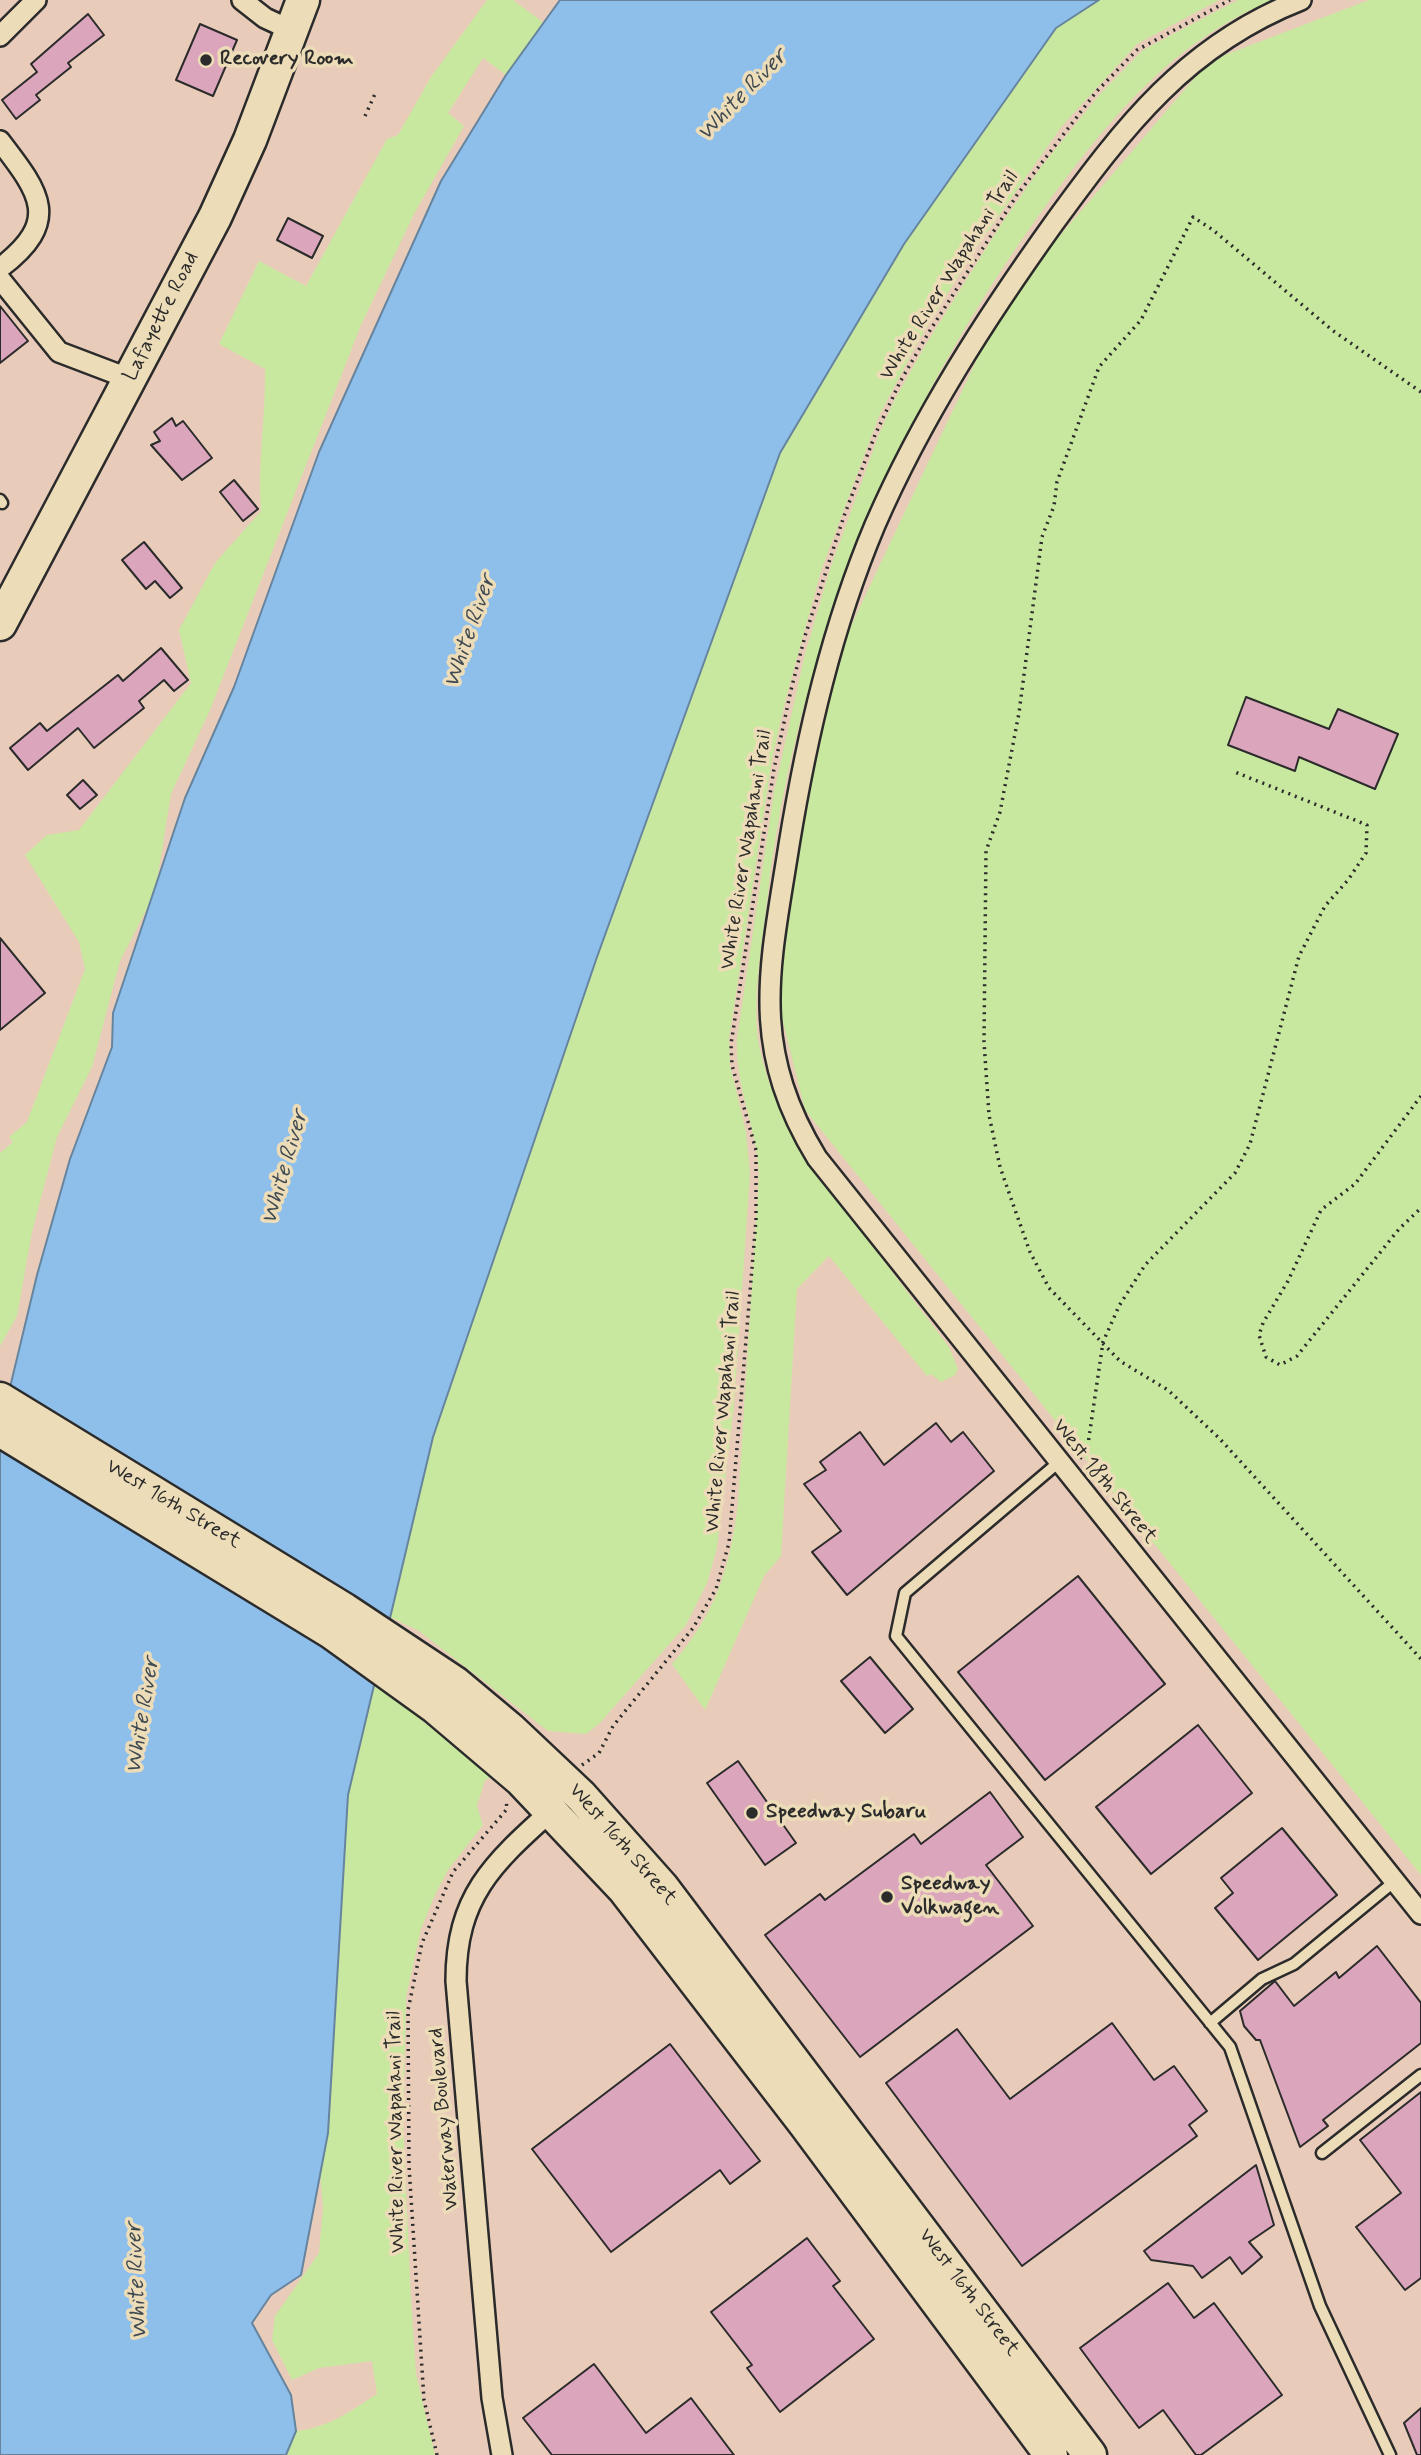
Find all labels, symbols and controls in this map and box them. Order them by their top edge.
water label: White River [692,44,794,148]
place label: Recovery Room [220,47,353,73]
marker: Recovery Room [198,52,214,68]
street label: White River Wapahani Trail [875,167,1025,385]
street label: Lafayette Road [119,248,205,386]
water label: White River [439,572,503,692]
street label: White River Wapahani Trail [716,729,778,971]
water label: White River [257,1108,315,1228]
street label: White River Wapahani Trail [701,1290,747,1534]
street label: West 18th Street [1046,1415,1162,1549]
street label: West 16th Street [101,1455,245,1555]
water label: White River [121,1656,167,1776]
street label: West 16th Street [562,1779,682,1911]
place label: Speedway Subaru [766,1800,926,1826]
marker: Speedway Subaru [744,1805,760,1821]
place label: Speedway Volkwagen [901,1872,999,1922]
marker: Speedway Volkwagen [879,1889,895,1905]
street label: White River Wapahani Trail [382,2011,412,2253]
street label: Waterway Boulevard [424,2027,466,2211]
water label: White River [121,2222,155,2340]
street label: West 16th Street [912,2224,1024,2362]

